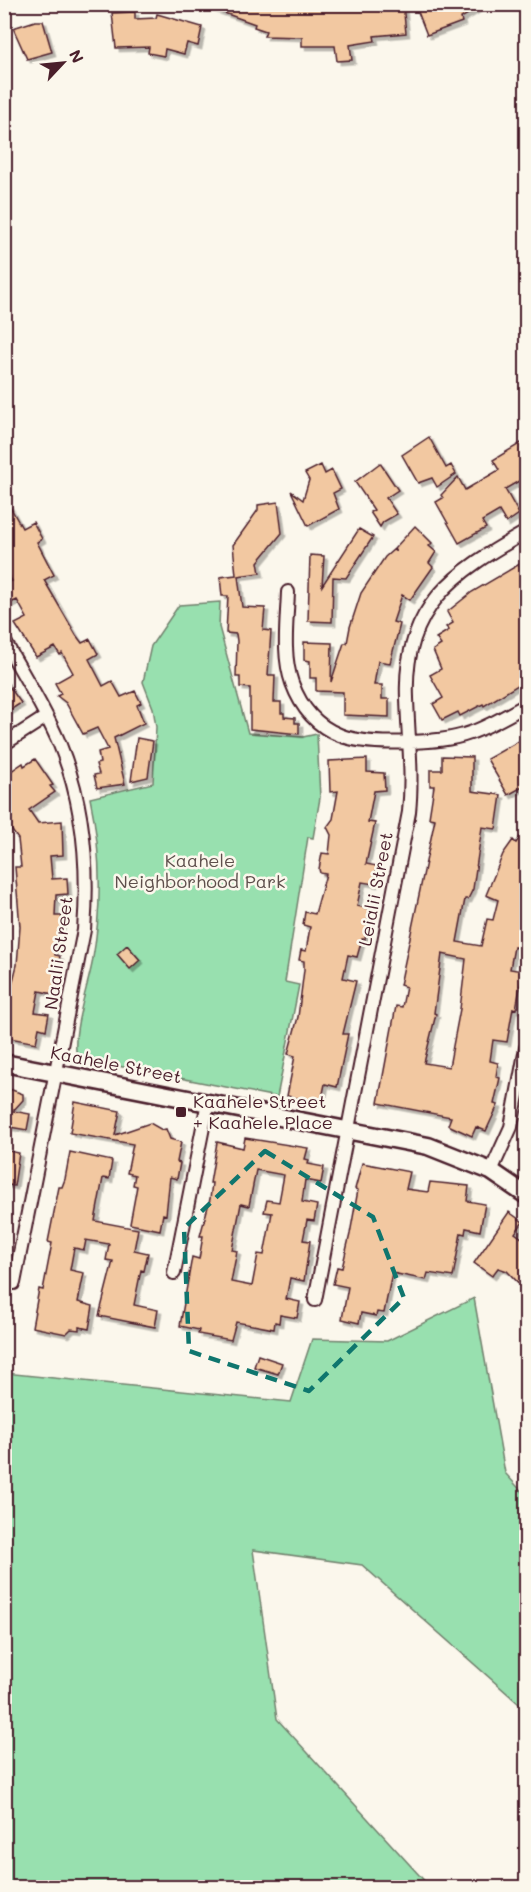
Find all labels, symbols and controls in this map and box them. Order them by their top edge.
north arrow [33,33,93,93]
text: N [65,46,89,66]
street label: Leialii Street [352,830,398,948]
park label: Kaahele Neighborhood Park [114,848,286,893]
street label: Naalii Street [38,895,78,1011]
street label: Kaahele Street [48,1040,184,1089]
place label: Kaahele Street + Kaahele Place [193,1089,333,1134]
marker: Kaahele Street + Kaahele Place [174,1105,188,1119]

